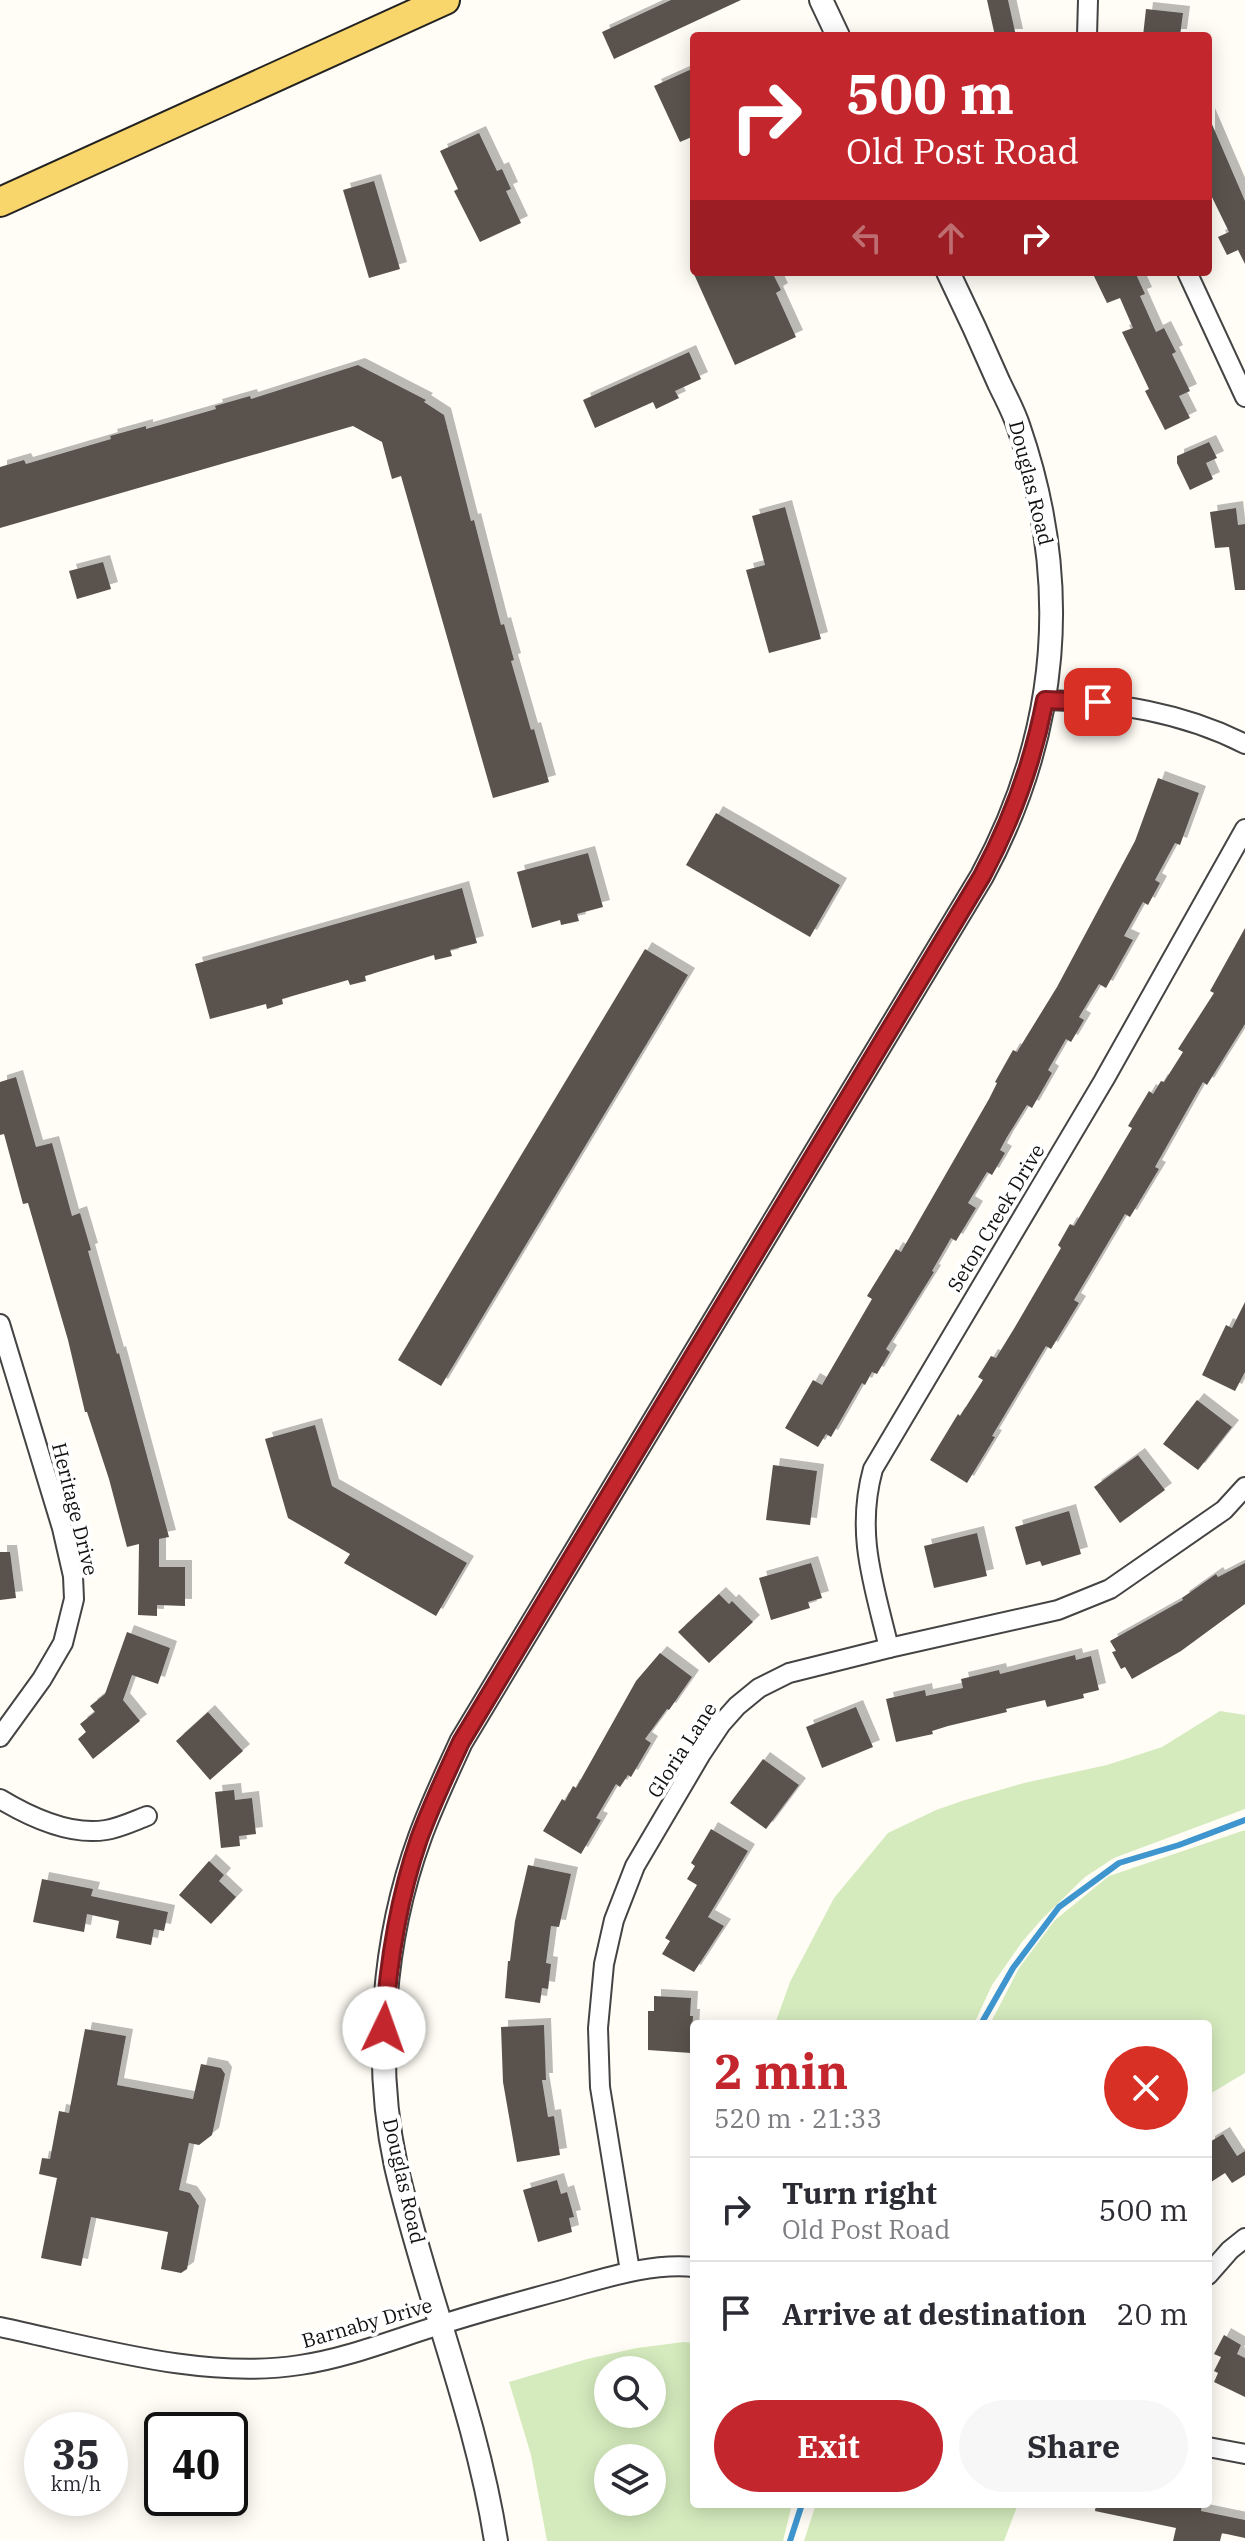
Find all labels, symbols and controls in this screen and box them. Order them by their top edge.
text: 500 m [846,57,1014,129]
icon: right [714,64,818,168]
text: Old Post Road [846,127,1079,174]
icon: left [845,216,889,260]
icon: ahead [929,216,973,260]
icon: right [1013,216,1057,260]
street label: Douglas Road [1003,418,1060,548]
pin [1064,668,1132,736]
icon: arrive [1076,680,1120,724]
street label: Seton Creek Drive [941,1139,1050,1297]
street label: Heritage Drive [46,1440,105,1578]
street label: Gloria Lane [641,1697,723,1803]
position arrow [342,1986,426,2070]
text: 2 min [714,2040,848,2102]
button: close [1104,2046,1188,2130]
text: 520 m · 21:33 [714,2101,882,2135]
street label: Douglas Road [377,2116,432,2246]
text: Turn right [782,2173,937,2212]
icon: right [714,2187,758,2231]
text: 500 m [1098,2190,1188,2229]
text: Old Post Road [782,2212,950,2246]
street label: Barnaby Drive [299,2291,435,2354]
icon: arrive [714,2291,758,2335]
text: Arrive at destination [782,2294,1087,2333]
text: 20 m [1116,2294,1188,2333]
map controls [594,2356,666,2516]
button: search [594,2356,666,2428]
button: Exit [714,2400,943,2492]
button: Share [959,2400,1188,2492]
speed limit sign: 40 [144,2412,248,2516]
text: 35 [52,2428,100,2480]
button: layers [594,2444,666,2516]
text: km/h [51,2470,101,2497]

